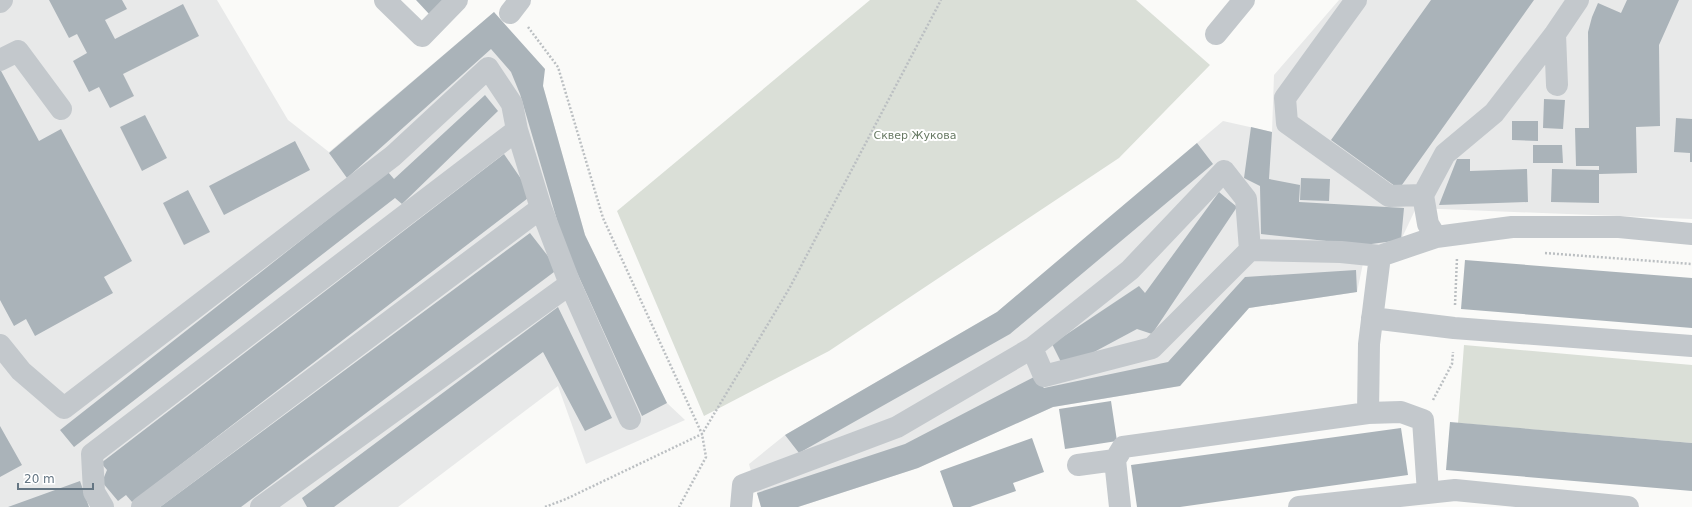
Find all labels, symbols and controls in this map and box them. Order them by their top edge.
park label: Сквер Жукова [873,129,957,142]
scale bar [18,465,93,491]
text: 20 m [24,472,55,486]

